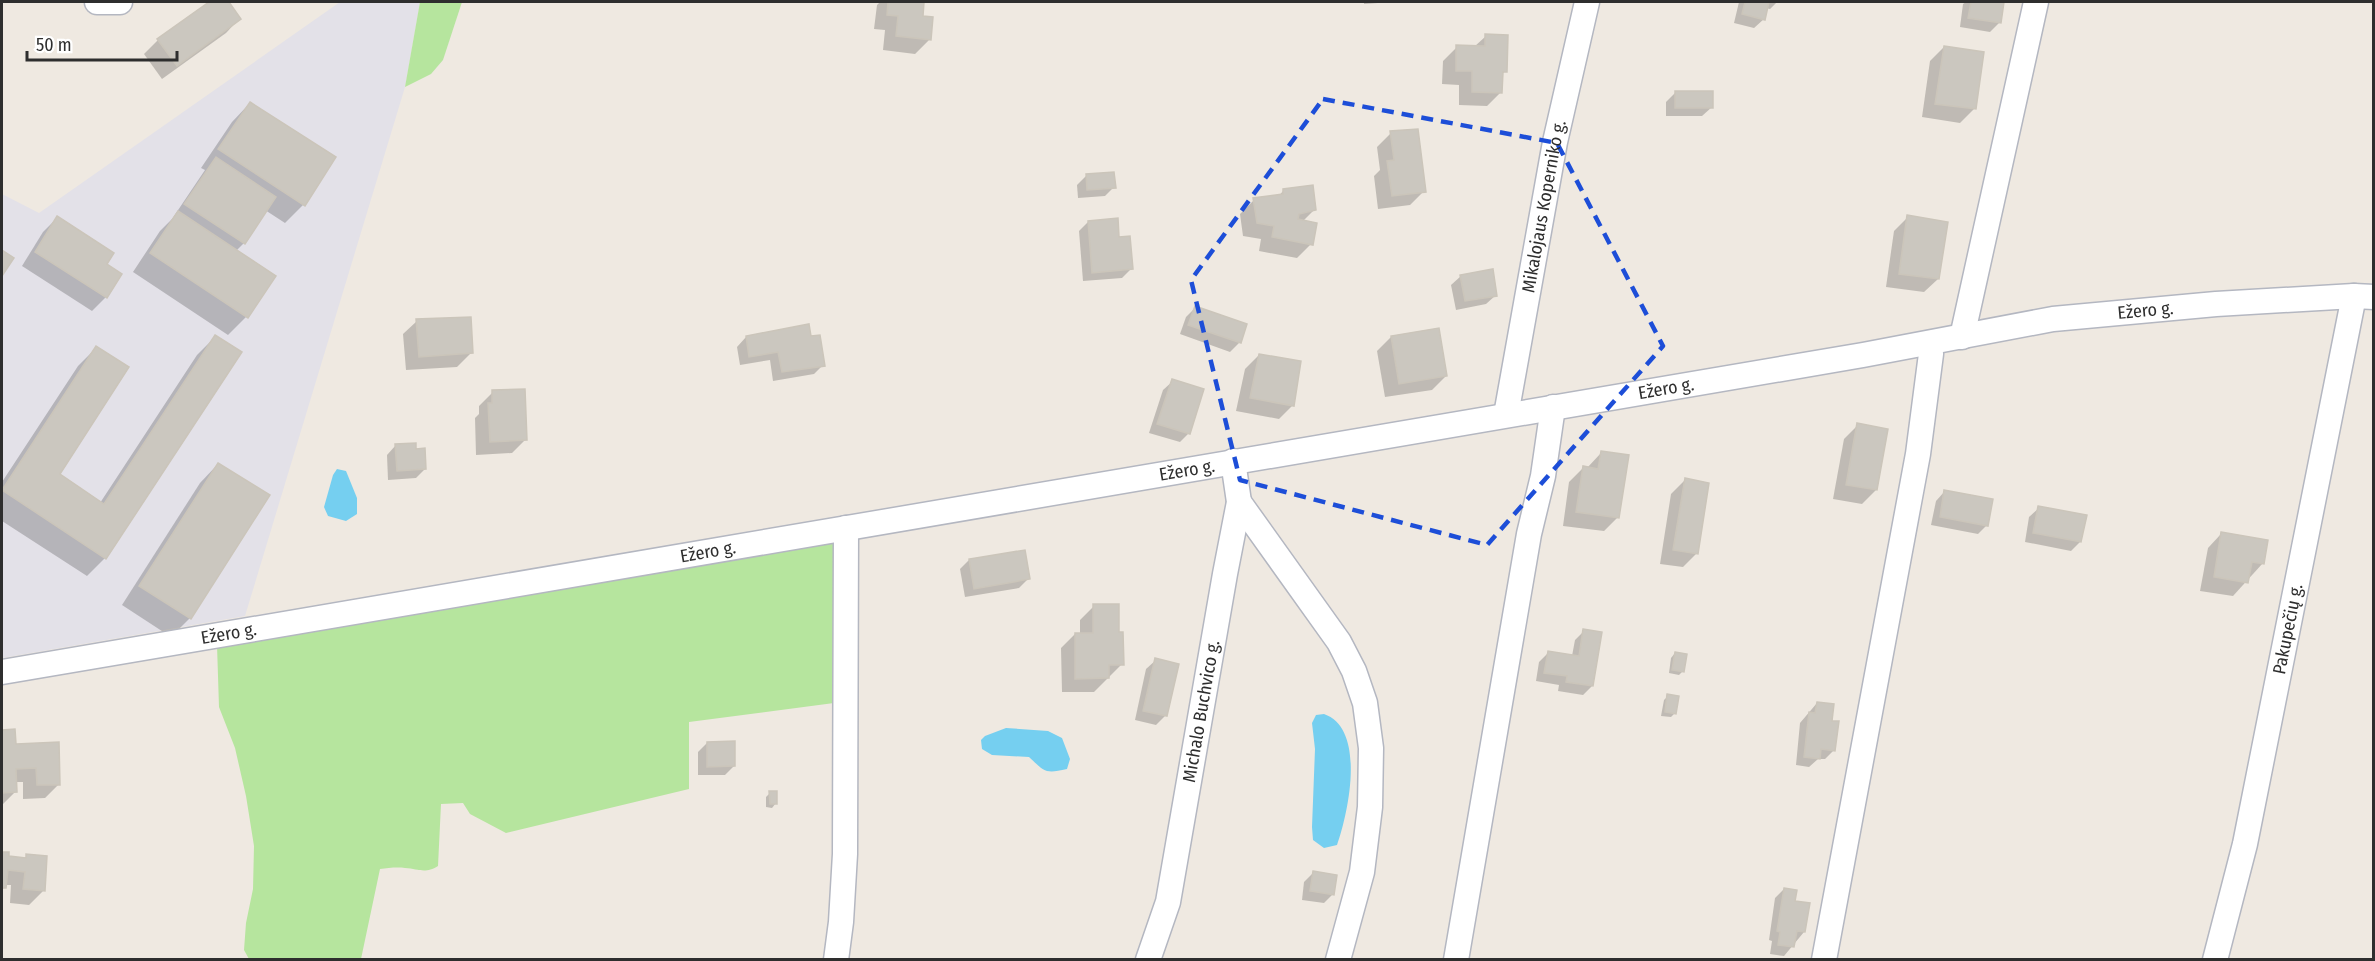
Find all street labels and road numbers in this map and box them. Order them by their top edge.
street label: Mikalojaus Koperniko g. [1517,118,1571,294]
street label: Ežero g. [2116,297,2175,324]
street label: Ežero g. [1637,373,1696,404]
street label: Ežero g. [1157,455,1217,486]
street label: Ežero g. [678,536,738,567]
street label: Pakupečių g. [2268,582,2308,676]
street label: Ežero g. [199,618,258,649]
street label: Michalo Buchvico g. [1178,638,1224,784]

